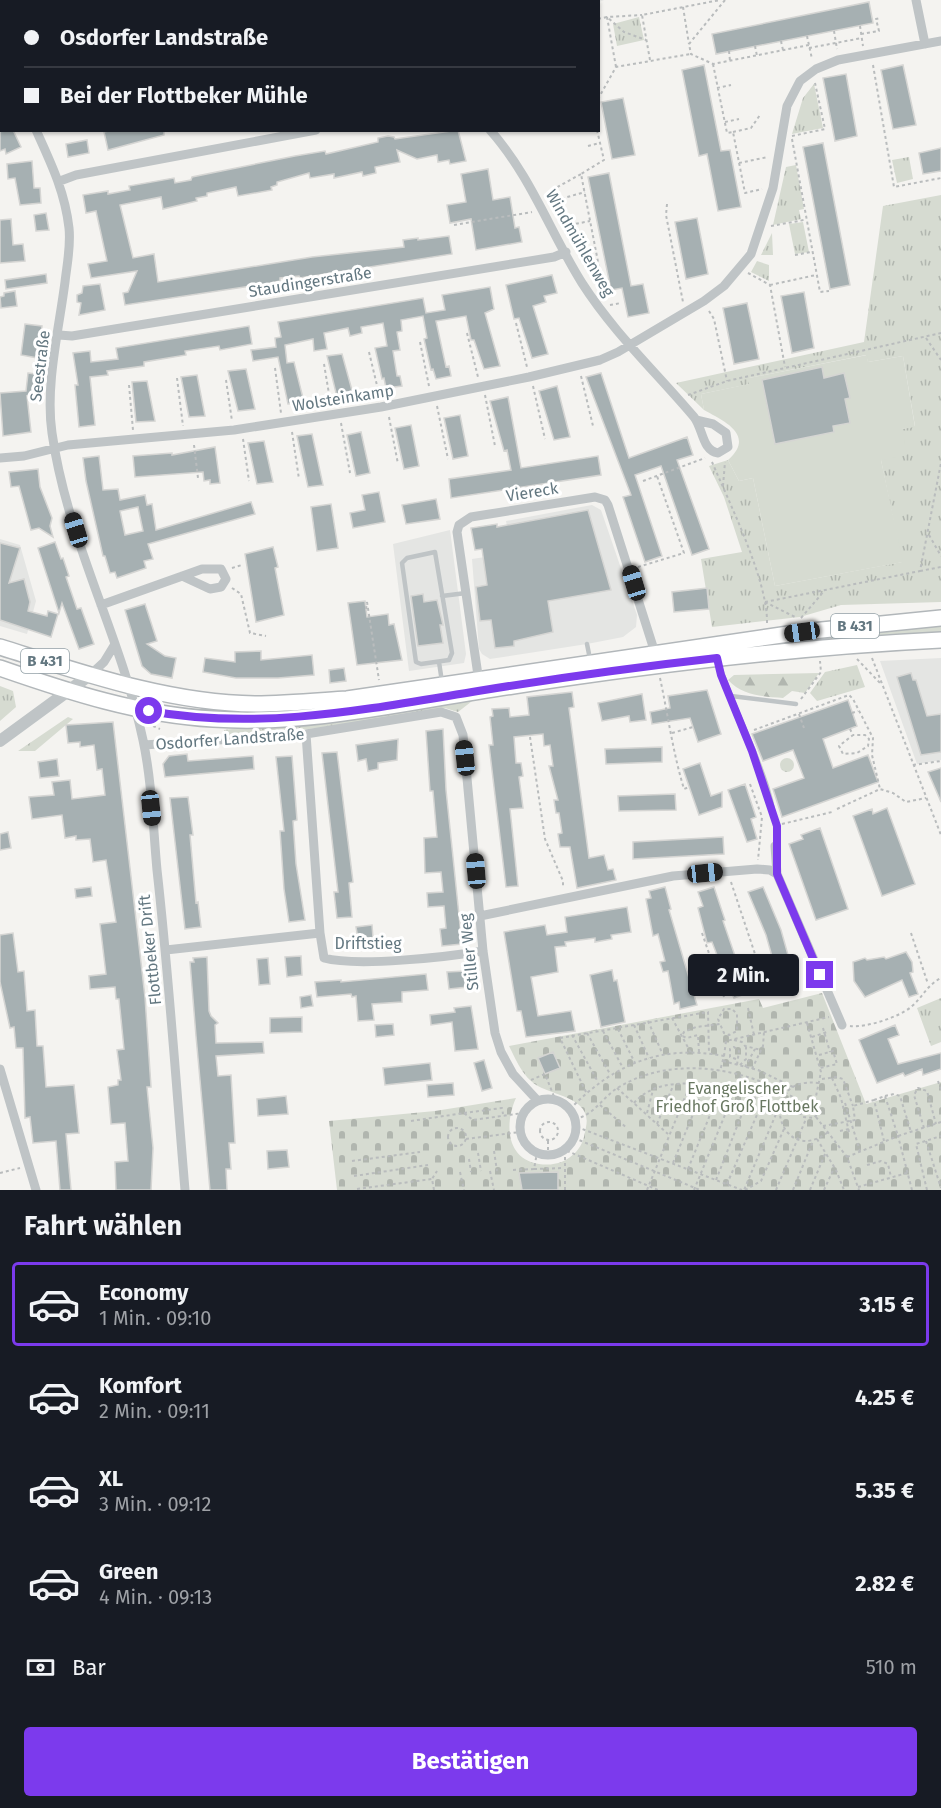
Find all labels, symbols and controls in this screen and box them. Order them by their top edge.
text: Osdorfer Landstraße [60,24,268,51]
text: Bei der Flottbeker Mühle [60,82,308,109]
street label: Windmühlenweg [542,186,619,300]
street label: Staudingerstraße [247,263,373,301]
street label: Seestraße [26,329,54,403]
street label: Wolsteinkamp [291,381,395,415]
street label: Viereck [505,478,560,505]
car [62,510,90,550]
car [620,563,648,603]
road number: B 431 [831,614,879,638]
car [783,621,821,643]
road number: B 431 [21,649,69,673]
route start [135,697,162,724]
street label: Osdorfer Landstraße [155,724,305,754]
car [454,739,476,777]
car [140,789,162,827]
car [465,852,487,890]
car [686,862,724,884]
street label: Flottbeker Drift [135,894,165,1006]
street label: Stiller Weg [455,912,483,992]
street label: Driftstieg [335,934,402,953]
callout: 2 Min. [688,954,799,996]
route end [806,961,833,988]
text: 2 Min. [717,963,770,987]
park label: Evangelischer Friedhof Groß Flottbek [655,1079,819,1116]
text: Fahrt wählen [24,1210,182,1242]
icon: car [27,1277,81,1331]
text: Economy [99,1279,188,1306]
text: 3.15 € [859,1291,914,1318]
text: 1 Min. · 09:10 [99,1306,211,1330]
icon: car [27,1370,81,1424]
text: Komfort [99,1372,182,1399]
text: 4.25 € [855,1384,914,1411]
text: 2 Min. · 09:11 [99,1399,210,1423]
icon: car [27,1463,81,1517]
text: XL [99,1465,123,1492]
text: 5.35 € [855,1477,914,1504]
text: 3 Min. · 09:12 [99,1492,211,1516]
icon: car [27,1556,81,1610]
text: Green [99,1558,158,1585]
text: 2.82 € [855,1570,914,1597]
text: 4 Min. · 09:13 [99,1585,212,1609]
icon: cash [24,1651,57,1684]
text: Bar [72,1654,106,1681]
text: 510 m [866,1655,917,1679]
button: Bestätigen [24,1727,917,1796]

